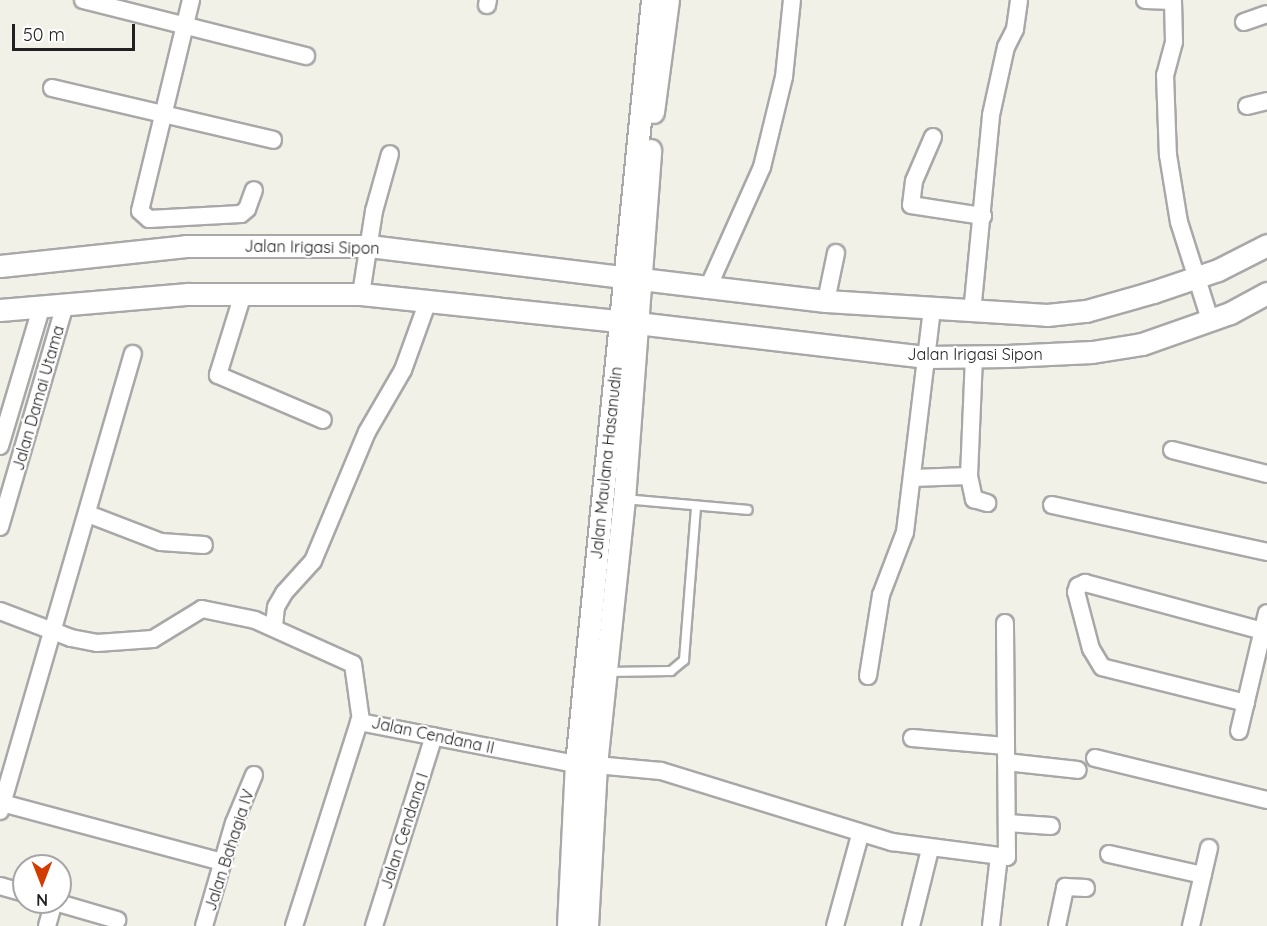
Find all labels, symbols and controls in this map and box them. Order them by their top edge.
scale bar [15,12,138,50]
text: 50 m [23,23,65,46]
street label: Jalan Irigasi Sipon [244,236,380,258]
street label: Jalan Damai Utama [8,323,68,473]
street label: Jalan Irigasi Sipon [907,344,1043,364]
street label: Jalan Maulana Hasanudin [586,366,626,560]
street label: Jalan Cendana II [370,713,496,757]
street label: Jalan Cendana I [376,770,432,892]
street label: Jalan Bahagia IV [200,787,258,913]
north arrow [12,854,72,914]
text: N [36,890,48,910]

